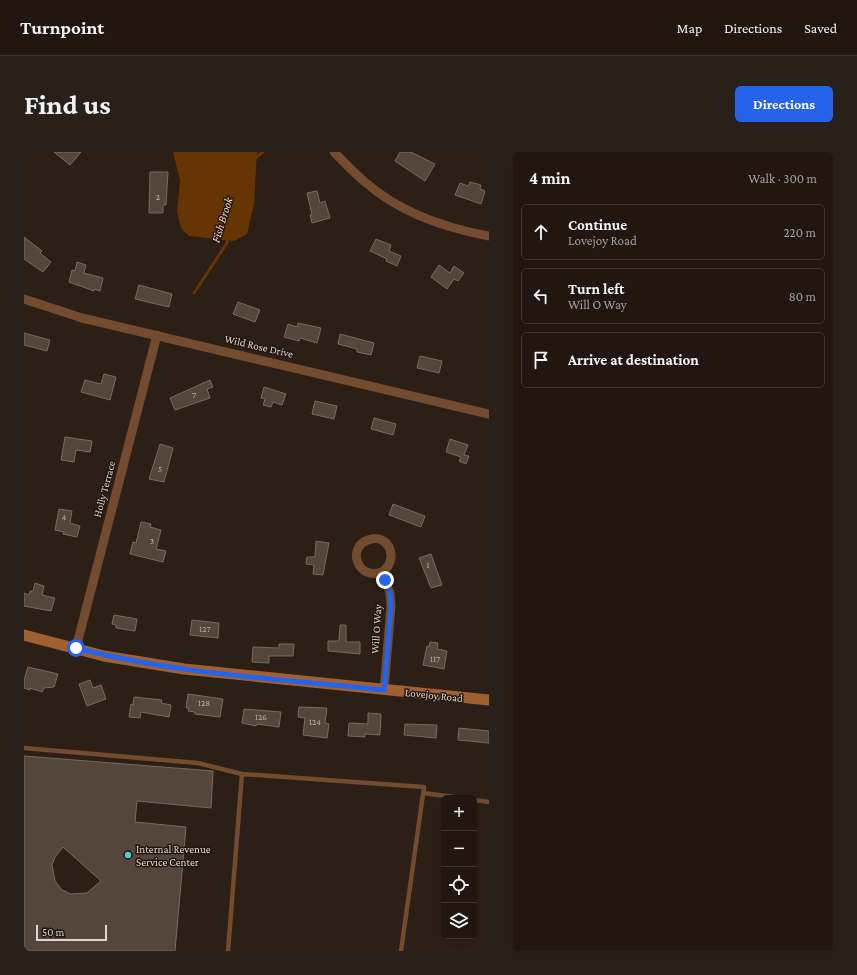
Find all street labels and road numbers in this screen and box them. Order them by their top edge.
street label: Wild Rose Drive [223,332,295,360]
street label: Holly Terrace [91,459,118,519]
street label: Will O Way [368,603,385,654]
street label: Lovejoy Road [404,686,464,705]

